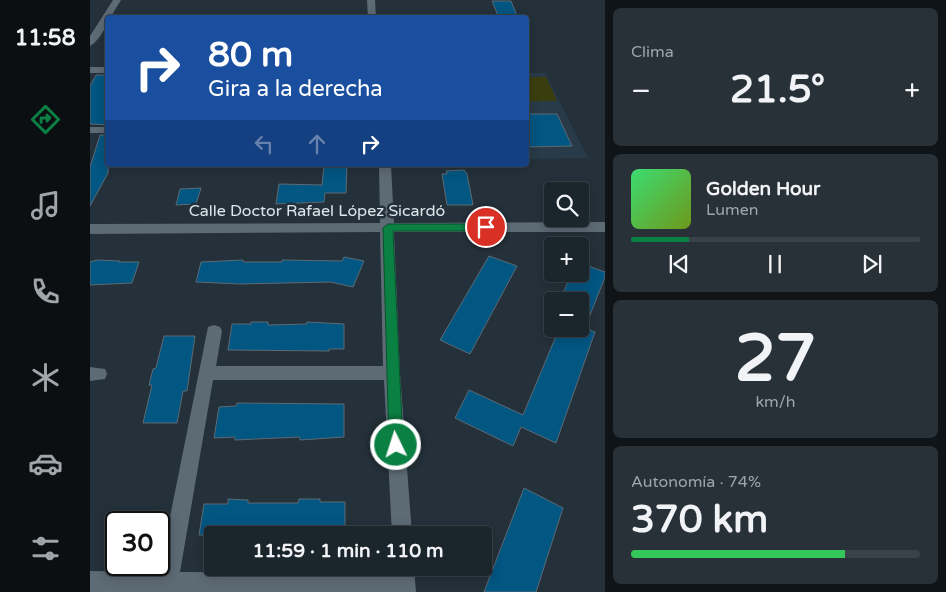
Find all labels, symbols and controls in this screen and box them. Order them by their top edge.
text: 11:58 [15,25,75,51]
text: 80 m [208,34,293,76]
icon: right [125,35,190,100]
text: Clima [631,42,674,62]
text: 21.5° [730,67,825,113]
text: − [631,74,651,108]
text: + [904,74,920,108]
text: Gira a la derecha [208,76,383,102]
icon: directions [28,102,63,137]
icon: left [250,130,278,158]
icon: ahead [303,130,331,158]
icon: right [356,130,384,158]
text: Golden Hour [706,178,820,200]
map controls [544,182,589,337]
button: search [544,182,589,227]
icon: music [28,188,63,223]
text: Lumen [706,200,758,220]
street label: Calle Doctor Rafael López Sicardó [189,201,445,221]
pin [465,206,507,248]
icon: arrive [472,213,500,241]
button: + [544,237,589,282]
icon: previous [665,250,693,278]
icon: pause [761,250,789,278]
icon: next [858,250,886,278]
icon: phone [28,274,63,309]
button: − [544,292,589,337]
text: 27 [735,320,816,399]
icon: climate [28,360,63,395]
text: km/h [755,392,796,412]
position arrow [369,418,421,470]
icon: car [28,446,63,481]
text: Autonomía · 74% [631,472,761,492]
text: 370 km [631,497,768,543]
speed limit sign: 30 [105,511,170,576]
icon: filters [28,531,63,566]
text: 11:59 · 1 min · 110 m [252,540,444,562]

